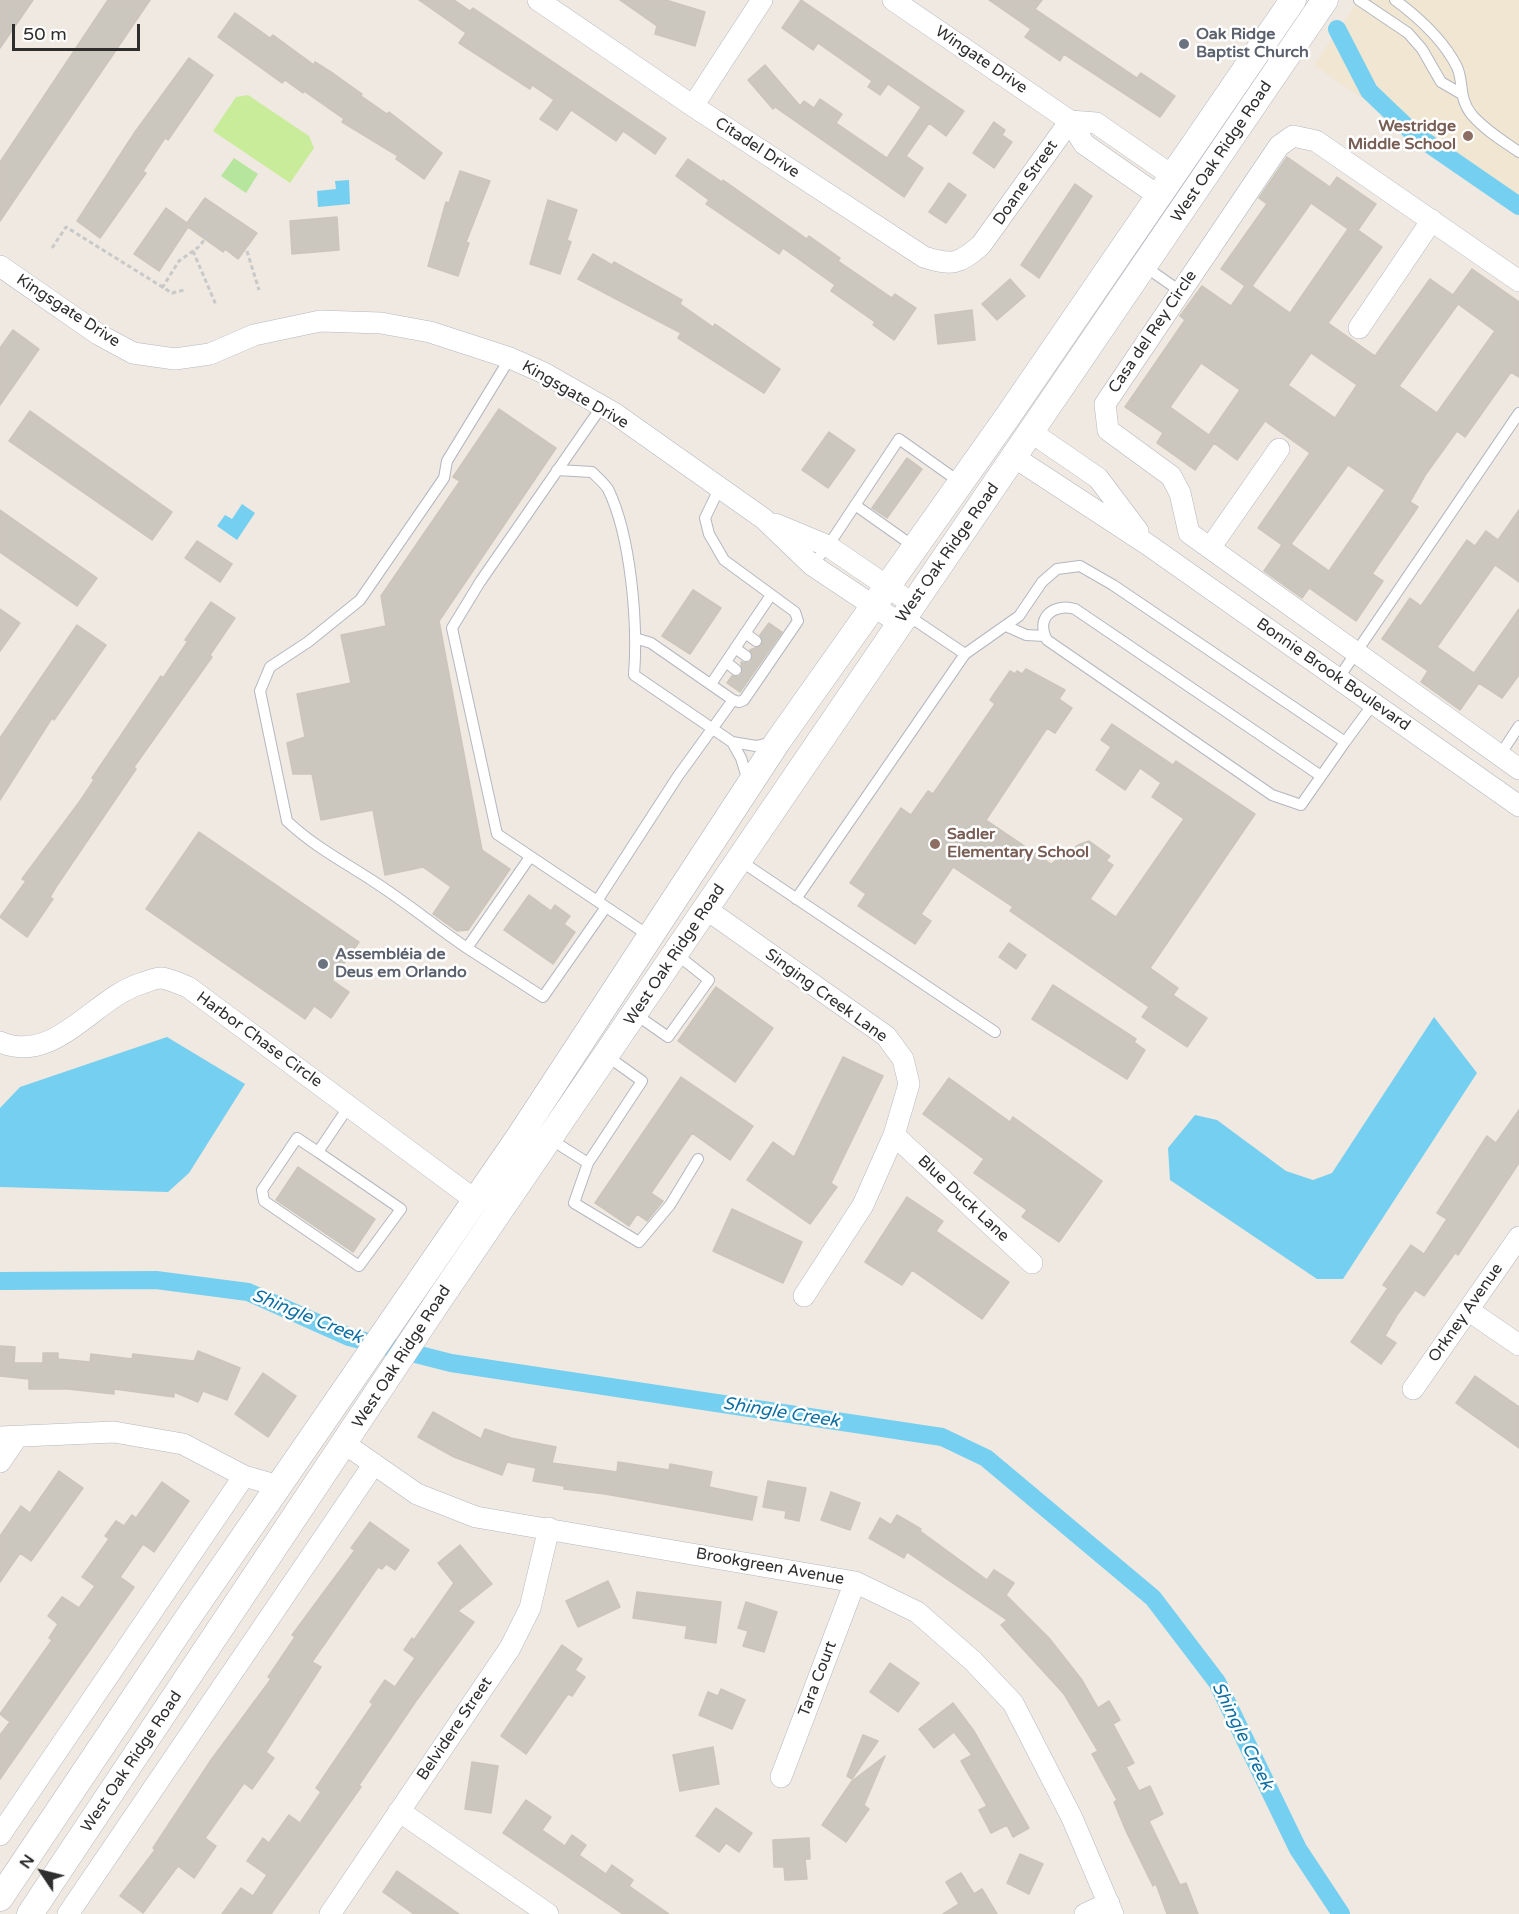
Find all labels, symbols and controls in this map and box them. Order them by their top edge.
scale bar [15,12,142,50]
street label: Wingate Drive [931,22,1031,98]
text: 50 m [23,23,67,45]
place label: Oak Ridge Baptist Church [1196,25,1309,63]
marker: Oak Ridge Baptist Church [1177,37,1191,51]
street label: West Oak Ridge Road [1168,78,1276,226]
street label: Citadel Drive [711,114,803,182]
place label: Westridge Middle School [1348,117,1456,155]
marker: Westridge Middle School [1461,129,1475,143]
street label: Doane Street [990,137,1062,229]
street label: Casa del Rey Circle [1105,267,1201,397]
street label: Kingsgate Drive [13,270,123,352]
street label: Kingsgate Drive [518,357,632,433]
street label: West Oak Ridge Road [893,479,1003,627]
street label: Bonnie Brook Boulevard [1252,615,1414,735]
place label: Sadler Elementary School [947,825,1089,863]
marker: Sadler Elementary School [928,837,942,851]
street label: West Oak Ridge Road [621,881,729,1029]
place label: Assembléia de Deus em Orlando [335,945,467,983]
street label: Singing Creek Lane [761,945,891,1047]
marker: Assembléia de Deus em Orlando [316,957,330,971]
street label: Harbor Chase Circle [192,988,326,1092]
street label: Blue Duck Lane [913,1152,1013,1246]
street label: Orkney Avenue [1425,1260,1507,1366]
street label: West Oak Ridge Road [349,1282,455,1432]
water label: Shingle Creek [249,1285,365,1349]
water label: Shingle Creek [721,1393,841,1433]
street label: Brookgreen Avenue [694,1545,846,1589]
street label: Tara Court [795,1639,841,1719]
street label: Belvidere Street [413,1674,497,1784]
water label: Shingle Creek [1207,1679,1277,1793]
street label: West Oak Ridge Road [78,1688,186,1836]
north arrow [12,1842,72,1902]
text: N [15,1851,39,1873]

